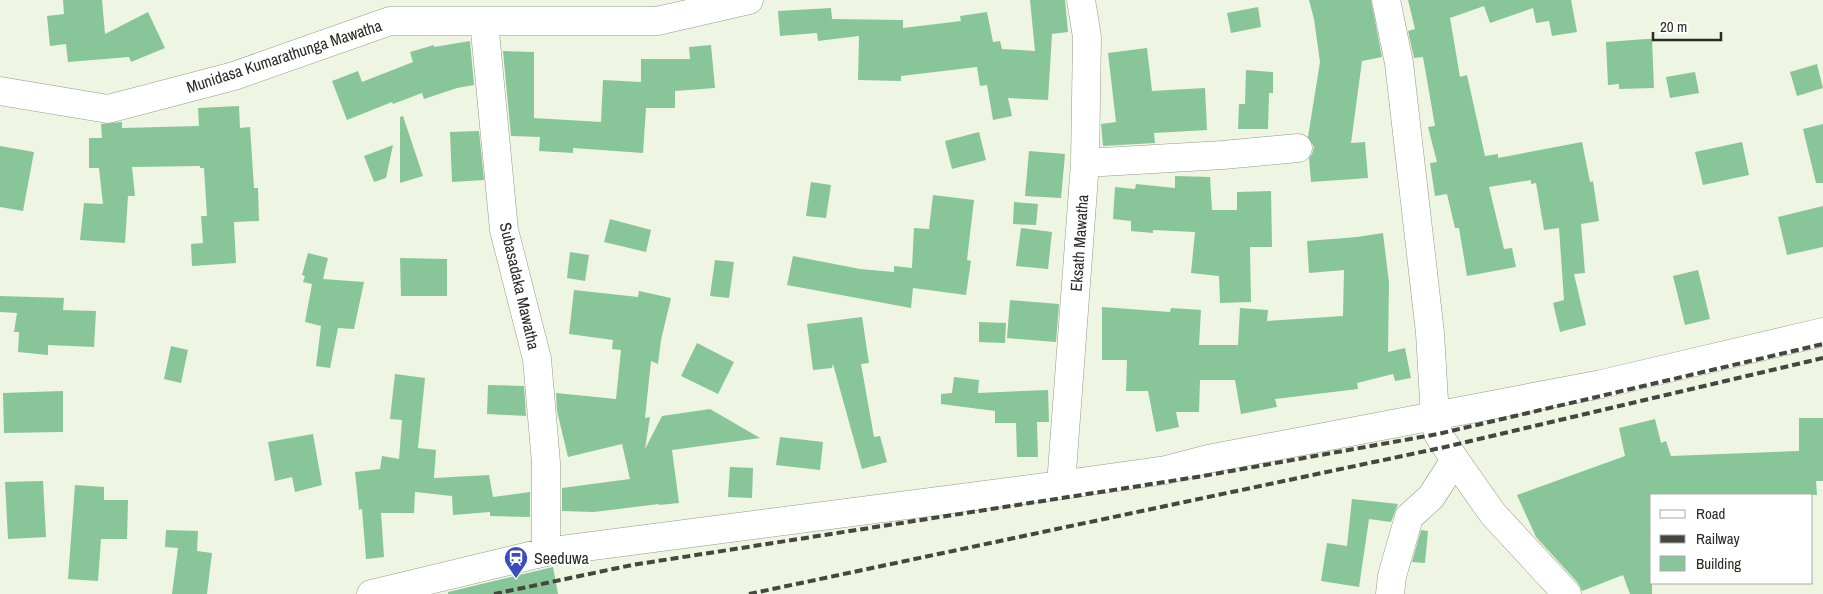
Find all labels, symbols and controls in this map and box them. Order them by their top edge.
scale bar [1653,10,1720,42]
street label: Munidasa Kumarathunga Mawatha [183,14,385,98]
text: 20 m [1660,16,1687,37]
street label: Eksath Mawatha [1065,193,1093,292]
street label: Subasadaka Mawatha [495,220,545,352]
legend [1650,494,1813,584]
text: Road [1696,503,1725,524]
text: Railway [1696,528,1741,549]
station icon: Seeduwa [503,545,529,579]
place label: Seeduwa [534,547,589,569]
text: Building [1696,553,1741,574]

